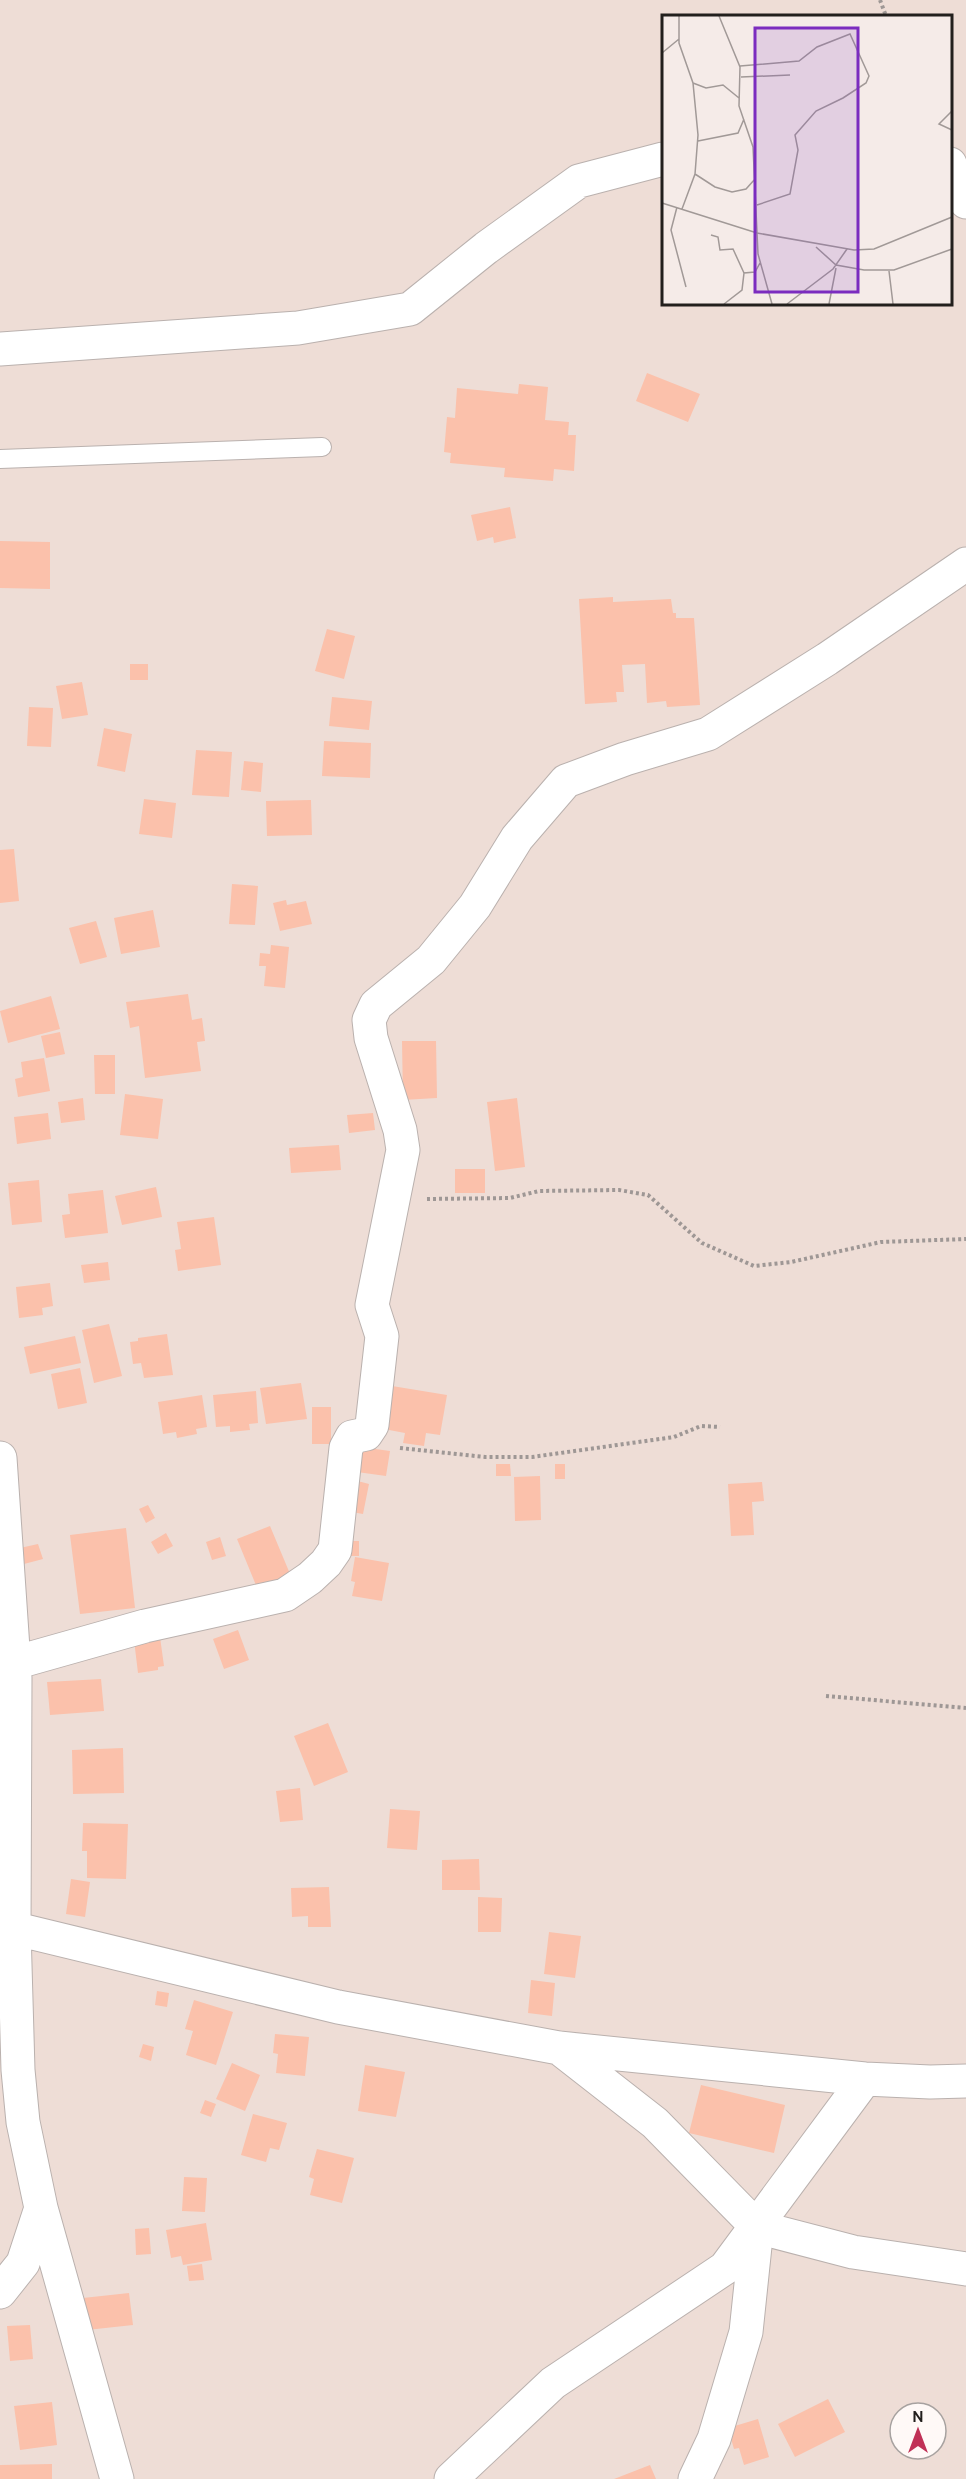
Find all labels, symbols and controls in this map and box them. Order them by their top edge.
inset map [662,15,951,304]
north arrow [888,2401,948,2461]
text: N [912,2407,924,2426]

